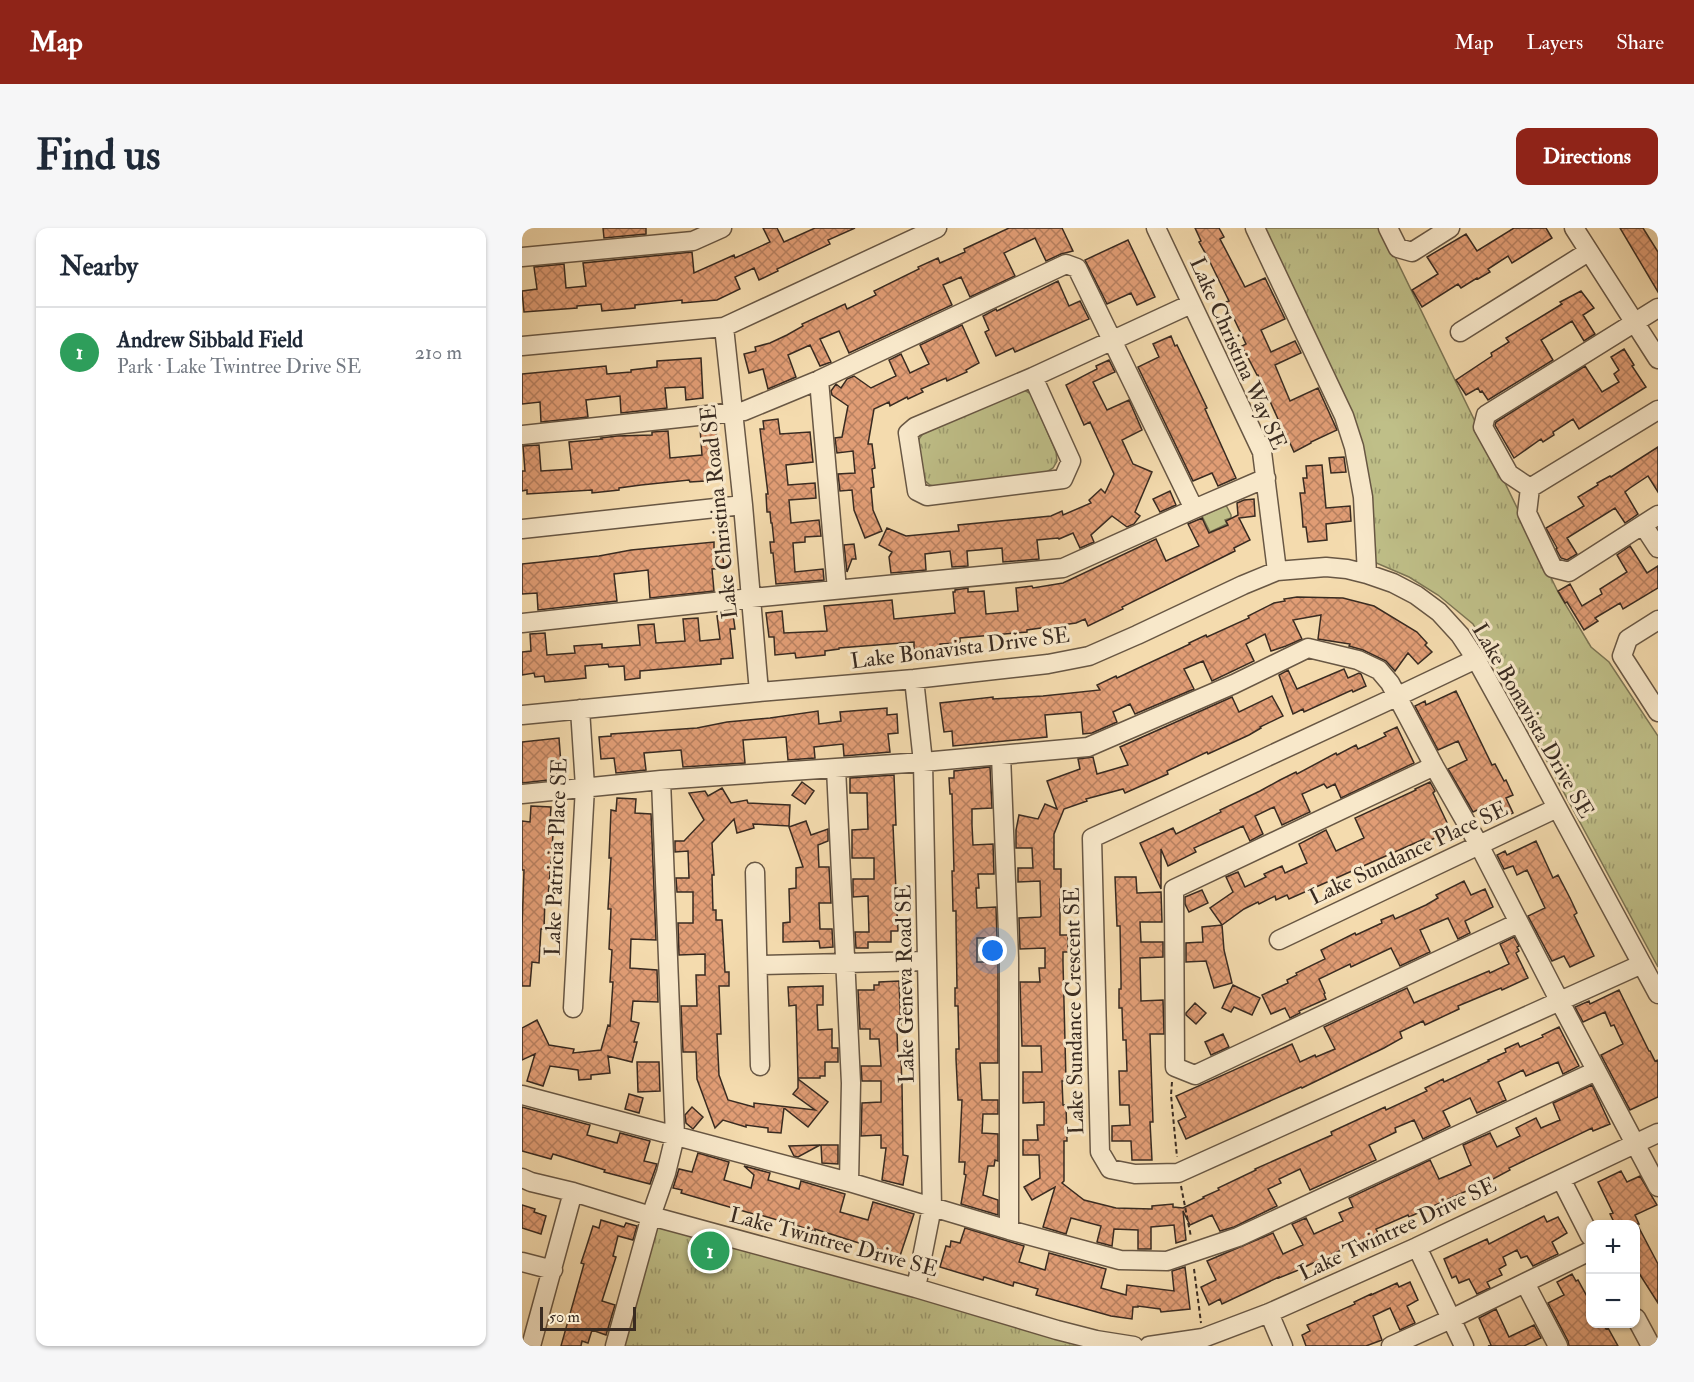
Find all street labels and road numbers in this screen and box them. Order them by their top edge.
street label: Lake Christina Way SE [1183,253,1293,454]
street label: Lake Christina Road SE [694,403,744,620]
street label: Lake Bonavista Drive SE [1466,618,1601,823]
street label: Lake Bonavista Drive SE [849,621,1072,675]
street label: Lake Patricia Place SE [539,757,573,957]
street label: Lake Sundance Place SE [1305,795,1512,911]
street label: Lake Geneva Road SE [889,884,921,1084]
street label: Lake Sundance Crescent SE [1058,887,1090,1135]
street label: Lake Twintree Drive SE [1294,1171,1501,1287]
street label: Lake Twintree Drive SE [726,1201,941,1283]

